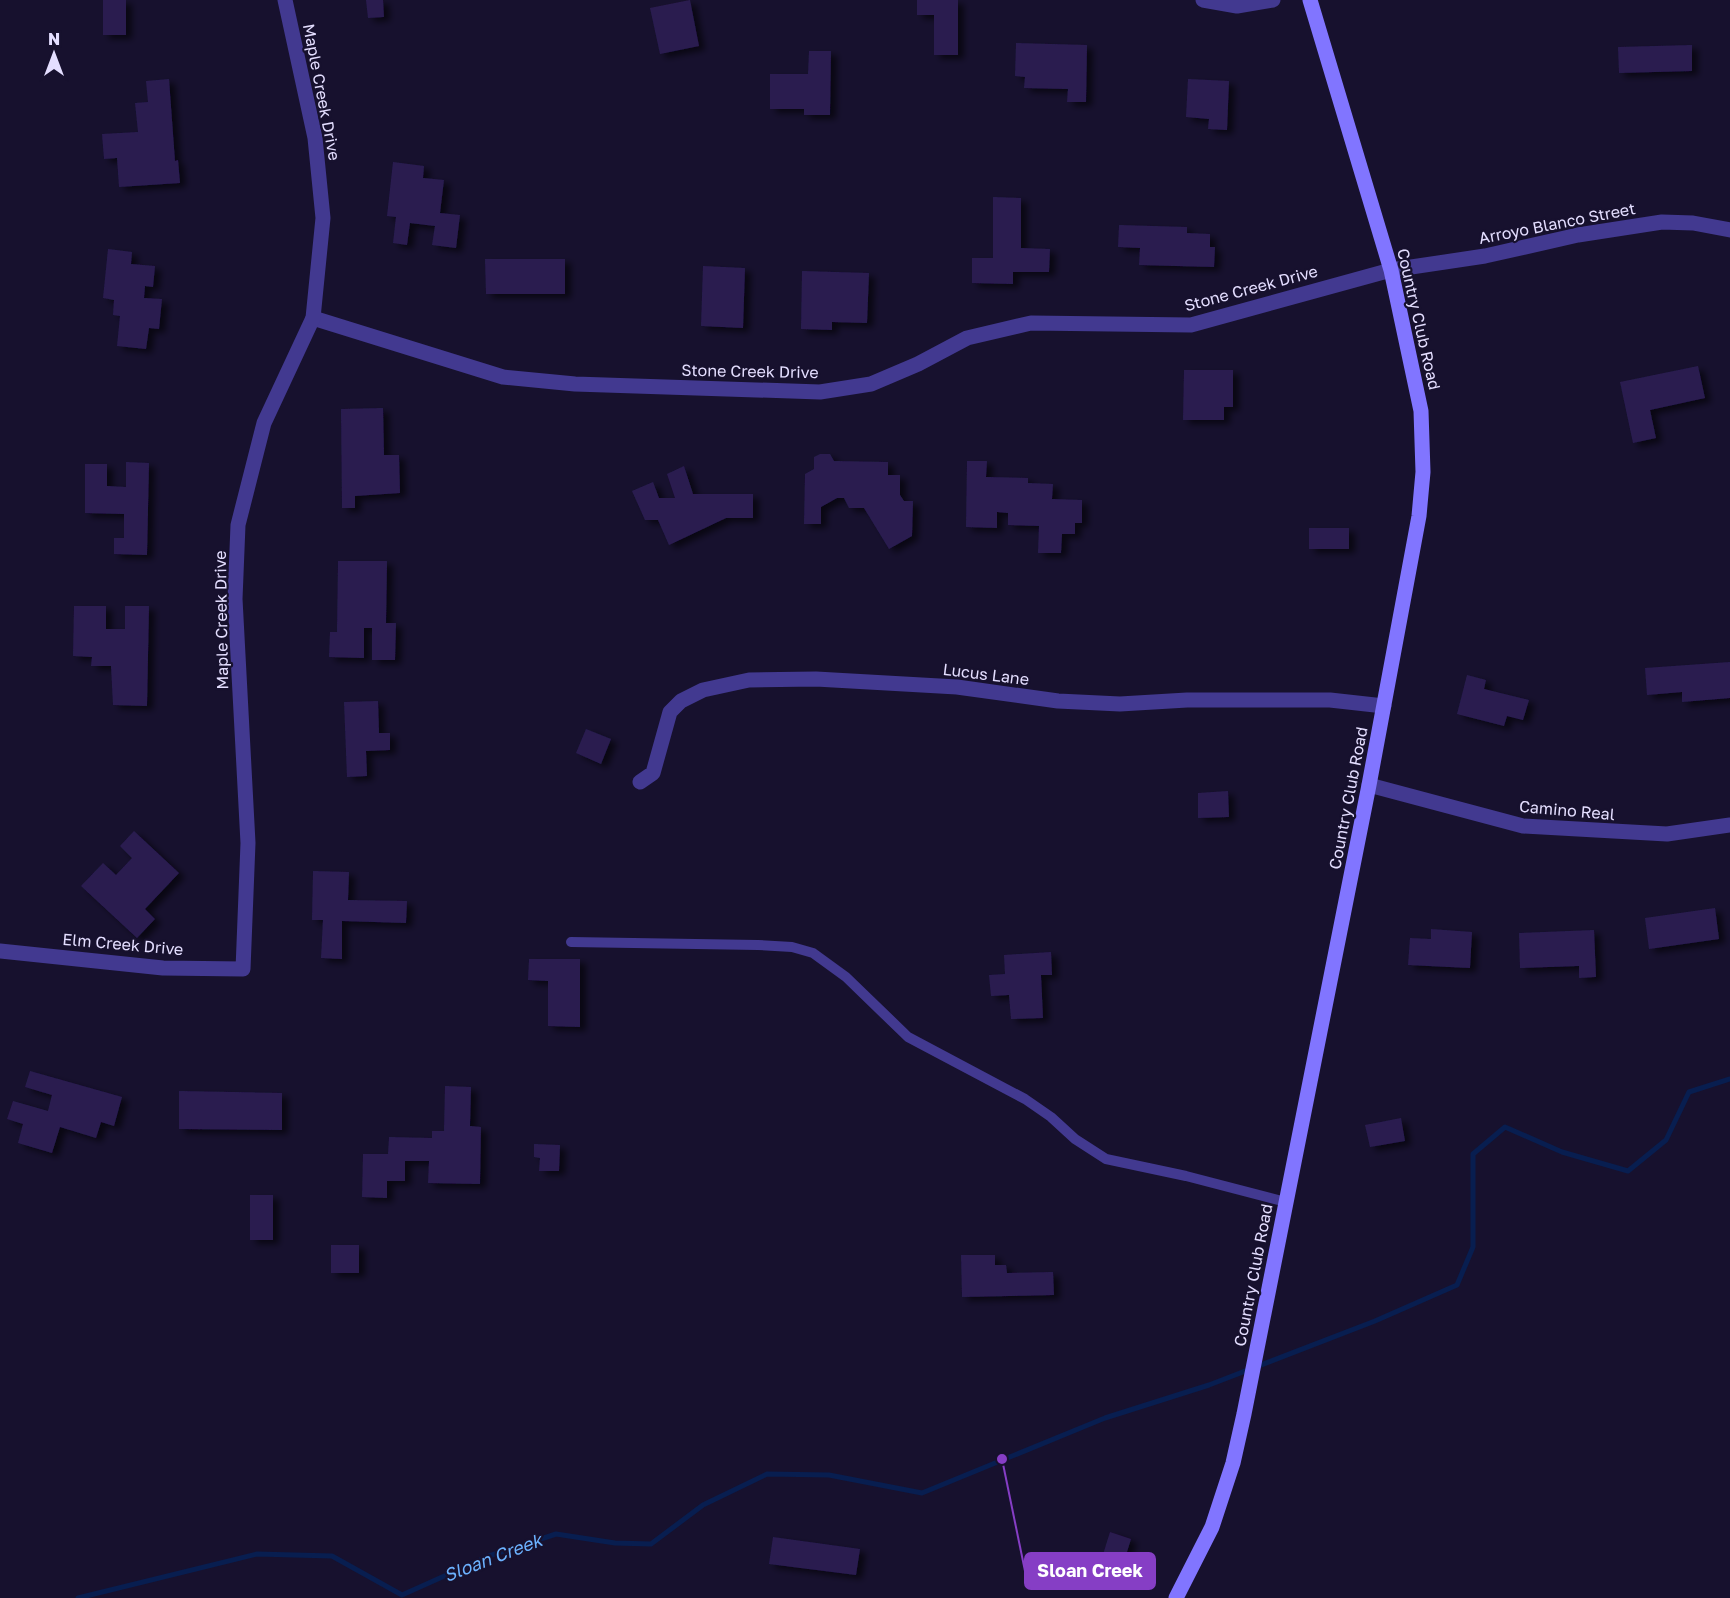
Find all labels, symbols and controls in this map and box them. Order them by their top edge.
street label: Maple Creek Drive [299,22,345,162]
north arrow [24,24,84,84]
text: N [48,29,60,49]
street label: Arroyo Blanco Street [1477,198,1637,248]
street label: Country Club Road [1393,246,1445,392]
street label: Stone Creek Drive [1182,261,1320,315]
street label: Stone Creek Drive [681,360,819,382]
street label: Maple Creek Drive [210,550,232,690]
street label: Lucus Lane [942,659,1030,689]
street label: Country Club Road [1324,725,1372,871]
street label: Camino Real [1518,796,1616,824]
street label: Elm Creek Drive [62,929,184,959]
street label: Country Club Road [1229,1202,1277,1348]
water label: Sloan Creek [440,1528,547,1586]
callout: Sloan Creek [1025,1553,1155,1589]
text: Sloan Creek [1037,1559,1143,1581]

